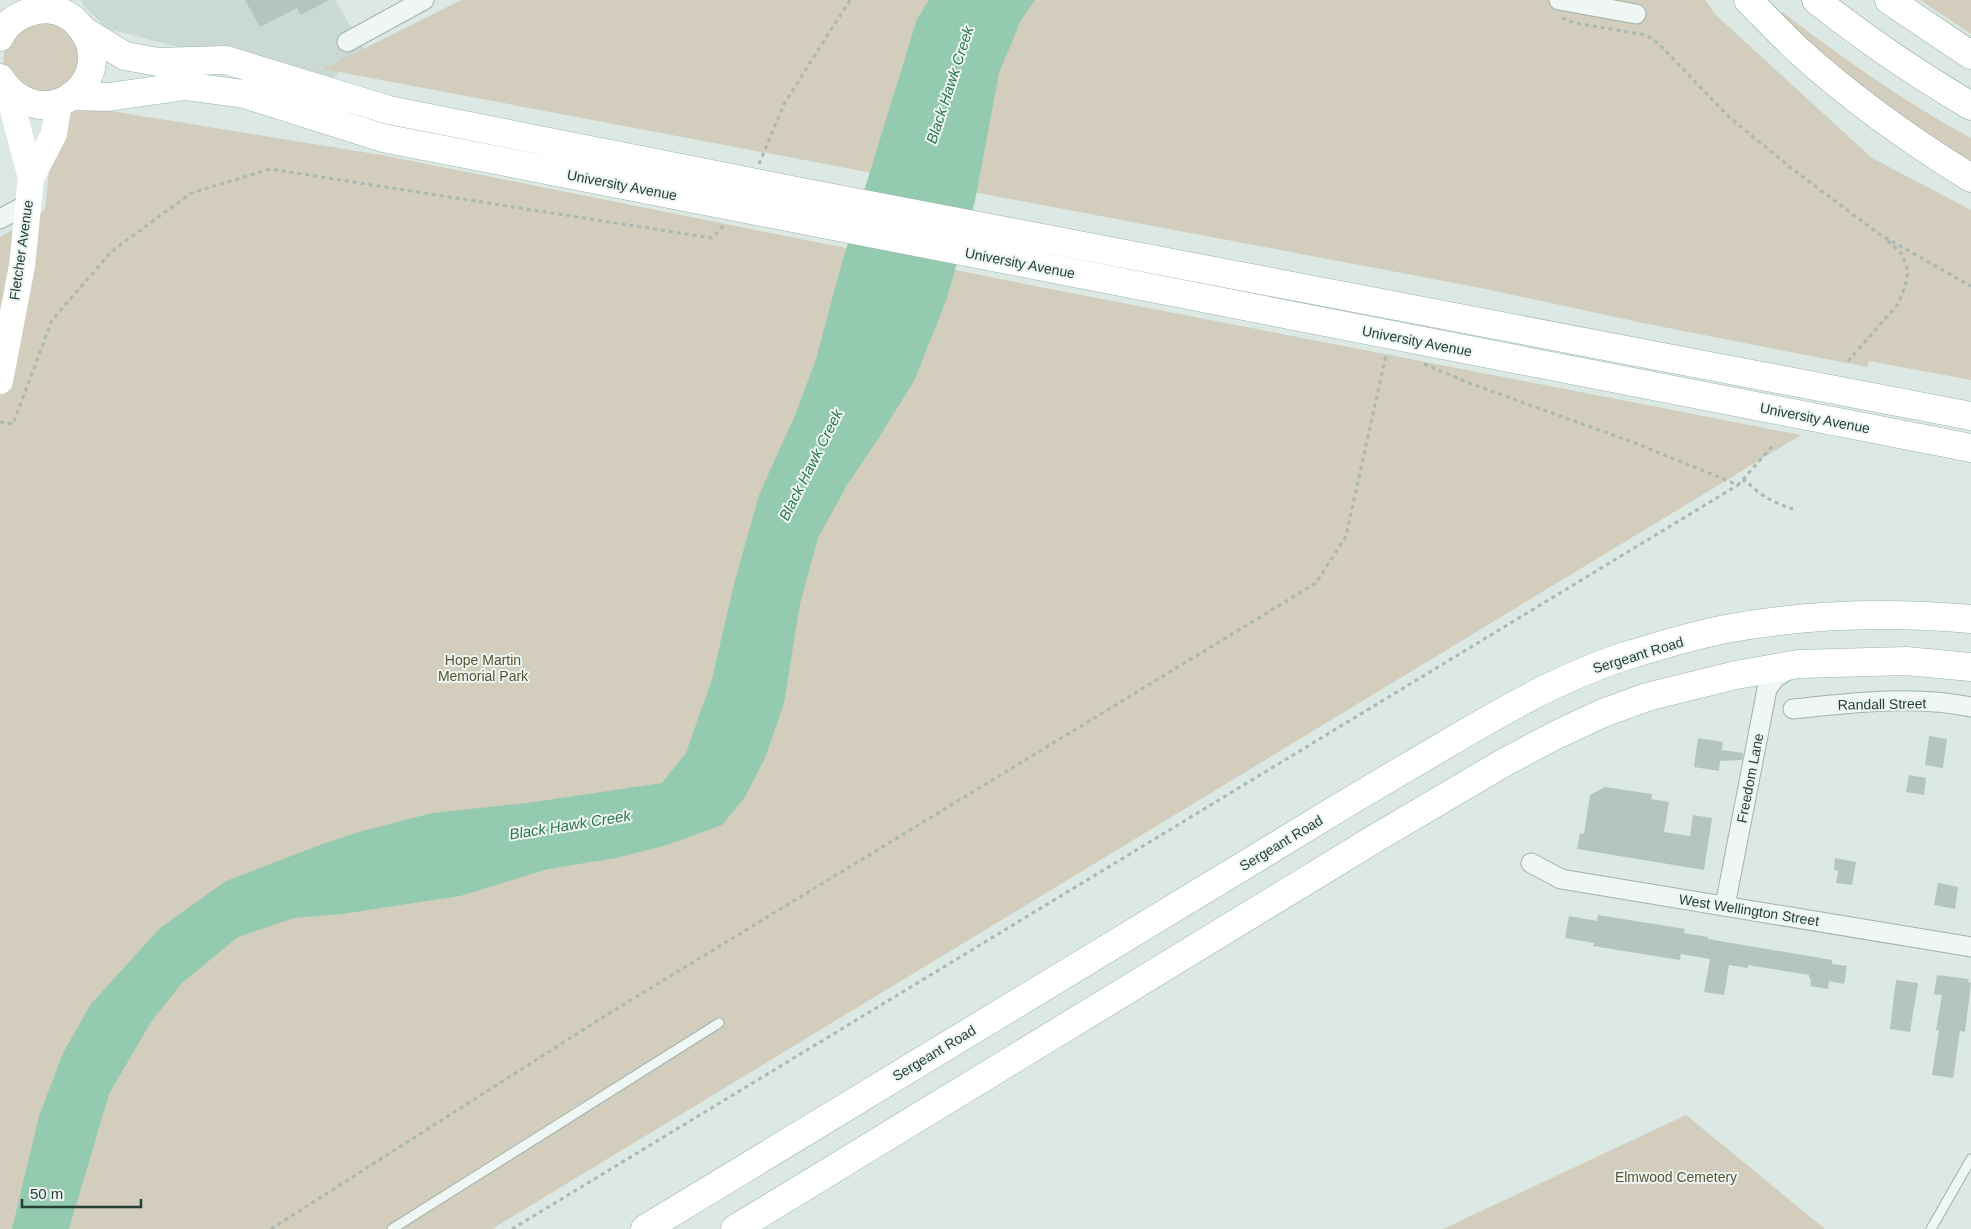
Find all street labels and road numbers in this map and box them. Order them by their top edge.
street label: University Avenue [566,166,679,204]
street label: Fletcher Avenue [6,199,36,301]
street label: University Avenue [964,244,1077,282]
street label: University Avenue [1361,322,1474,360]
street label: University Avenue [1759,399,1872,437]
street label: Sergeant Road [1591,634,1685,676]
street label: Randall Street [1838,695,1927,713]
street label: Freedom Lane [1733,732,1767,824]
street label: Sergeant Road [1237,812,1325,874]
street label: West Wellington Street [1678,891,1820,929]
street label: Sergeant Road [890,1022,978,1084]

